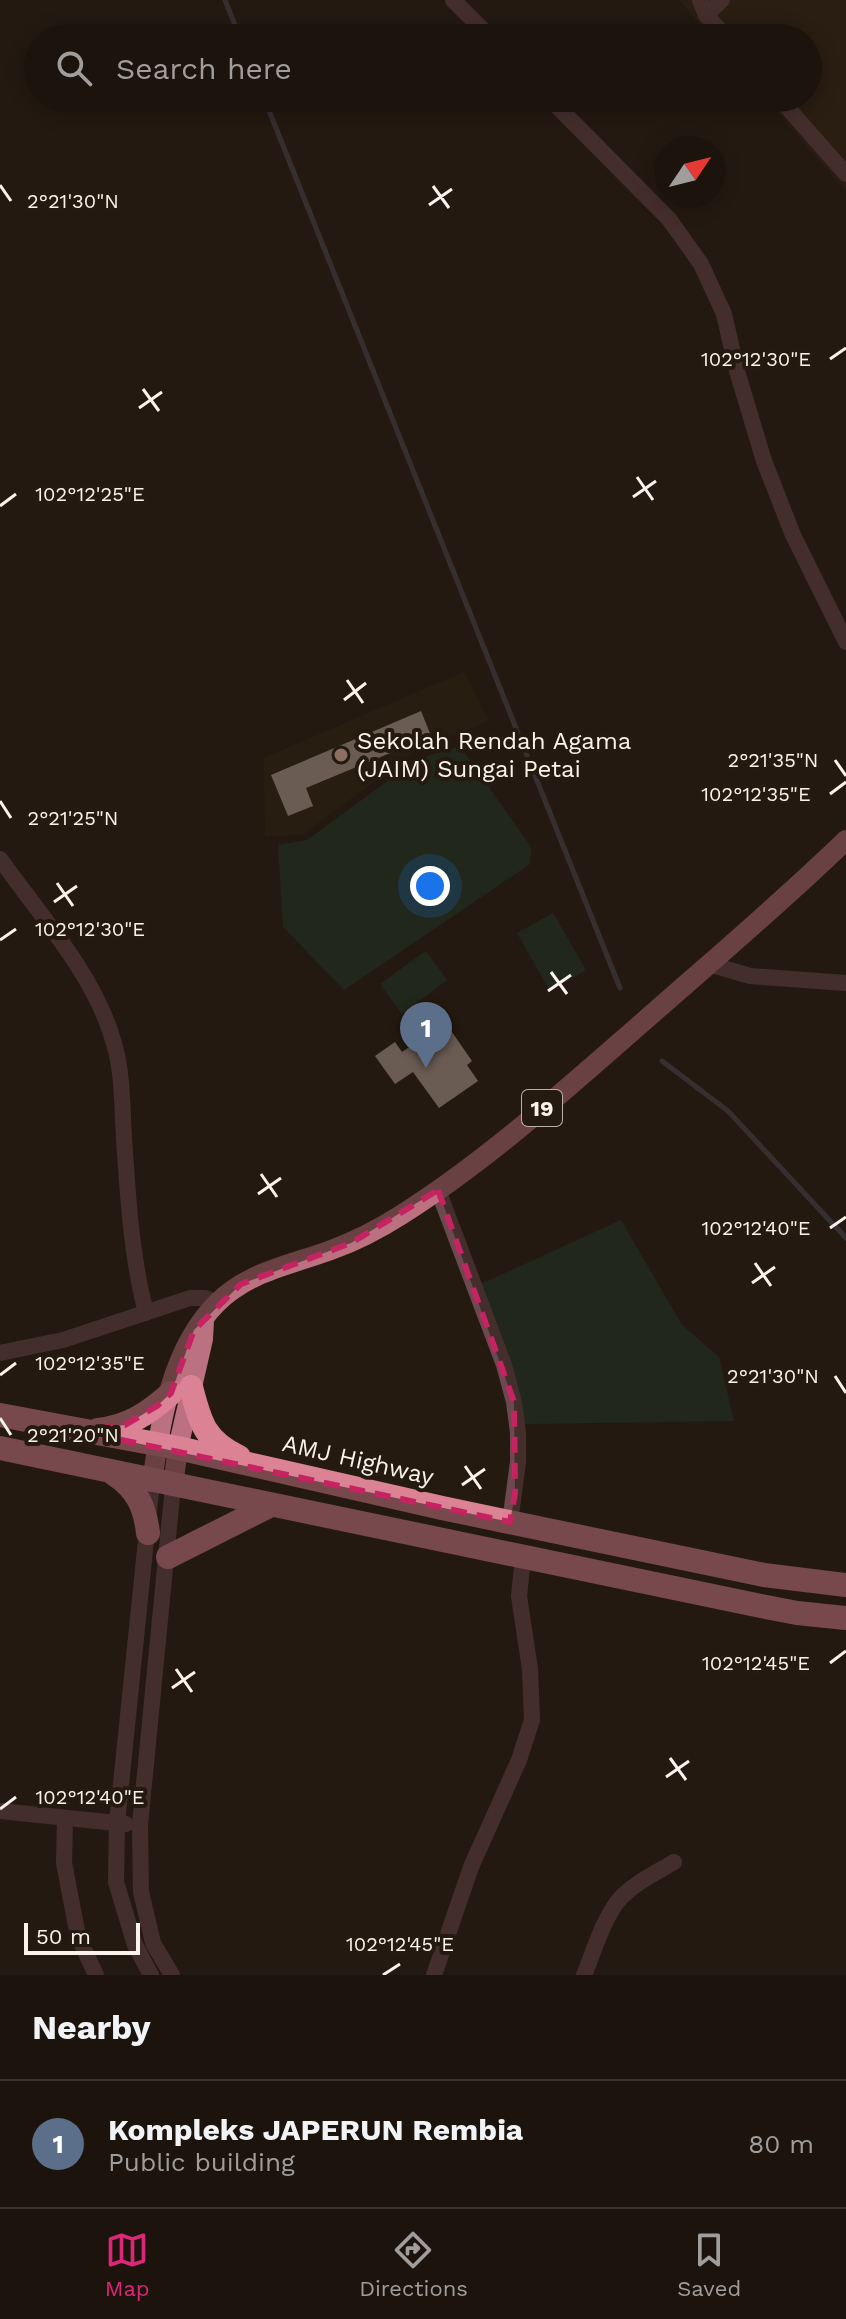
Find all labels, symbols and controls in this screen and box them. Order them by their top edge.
search box [24,24,822,112]
icon: search [52,46,96,90]
text: Search here [116,51,292,86]
north arrow [654,136,726,208]
text: 2°21'30"N [27,189,119,213]
text: 102°12'30"E [701,347,811,371]
text: 102°12'25"E [35,482,145,506]
place label: Sekolah Rendah Agama (JAIM) Sungai Petai [357,727,631,783]
marker: Sekolah Rendah Agama (JAIM) Sungai Petai [332,746,350,764]
text: 2°21'35"N [727,748,819,772]
text: 102°12'35"E [701,782,811,806]
text: 2°21'25"N [27,806,119,830]
your location [410,866,450,906]
text: 102°12'30"E [35,917,145,941]
pin: 1 [400,1002,452,1068]
road number: 19 [522,1090,562,1126]
text: 102°12'40"E [702,1216,810,1240]
text: 102°12'35"E [35,1351,145,1375]
text: 2°21'30"N [727,1364,819,1388]
text: 2°21'20"N [27,1423,119,1447]
street label: AMJ Highway [280,1429,437,1491]
text: 102°12'45"E [702,1651,810,1675]
text: 102°12'40"E [36,1785,144,1809]
scale bar [24,1919,140,1955]
text: 50 m [36,1924,91,1949]
text: 102°12'45"E [346,1932,454,1956]
text: Nearby [32,2007,151,2047]
text: Kompleks JAPERUN Rembia [108,2112,523,2147]
text: 1 [52,2129,64,2159]
text: 80 m [748,2129,814,2159]
text: Public building [108,2147,295,2177]
tab: Map [105,2228,150,2301]
tab: Directions [359,2228,468,2301]
tab: Saved [677,2228,741,2301]

